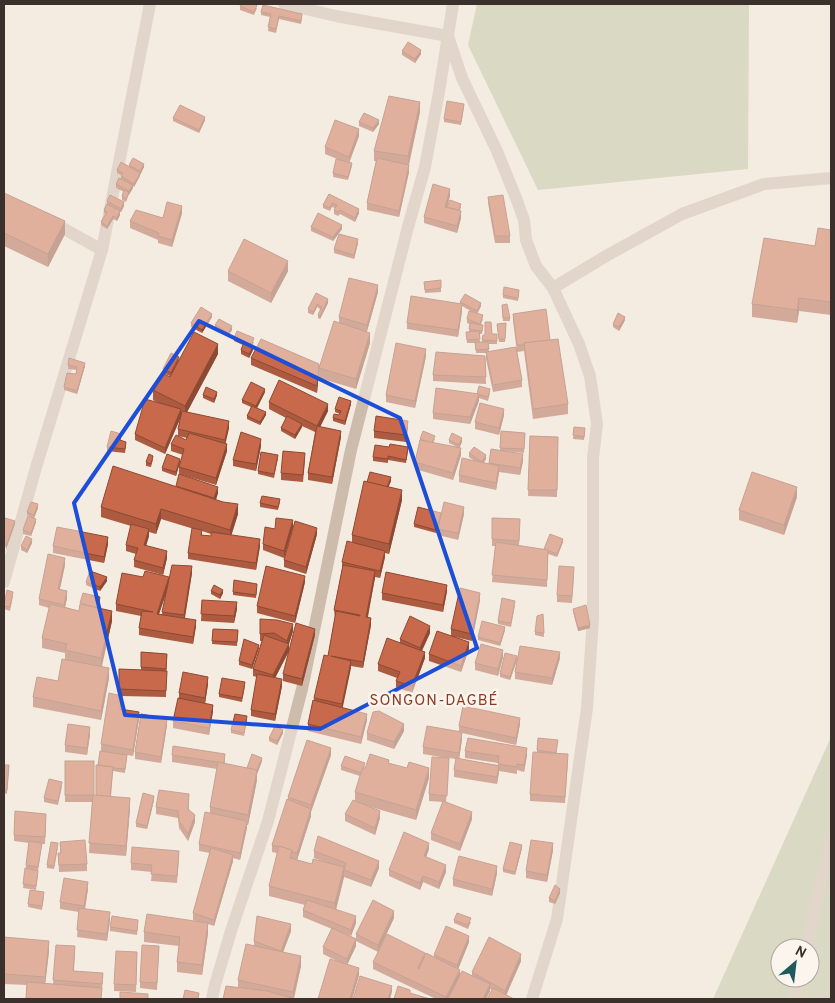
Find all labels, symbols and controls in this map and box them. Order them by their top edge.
district label: SONGON-DAGBÉ [370,691,498,711]
north arrow [770,938,820,988]
text: N [792,943,809,963]

